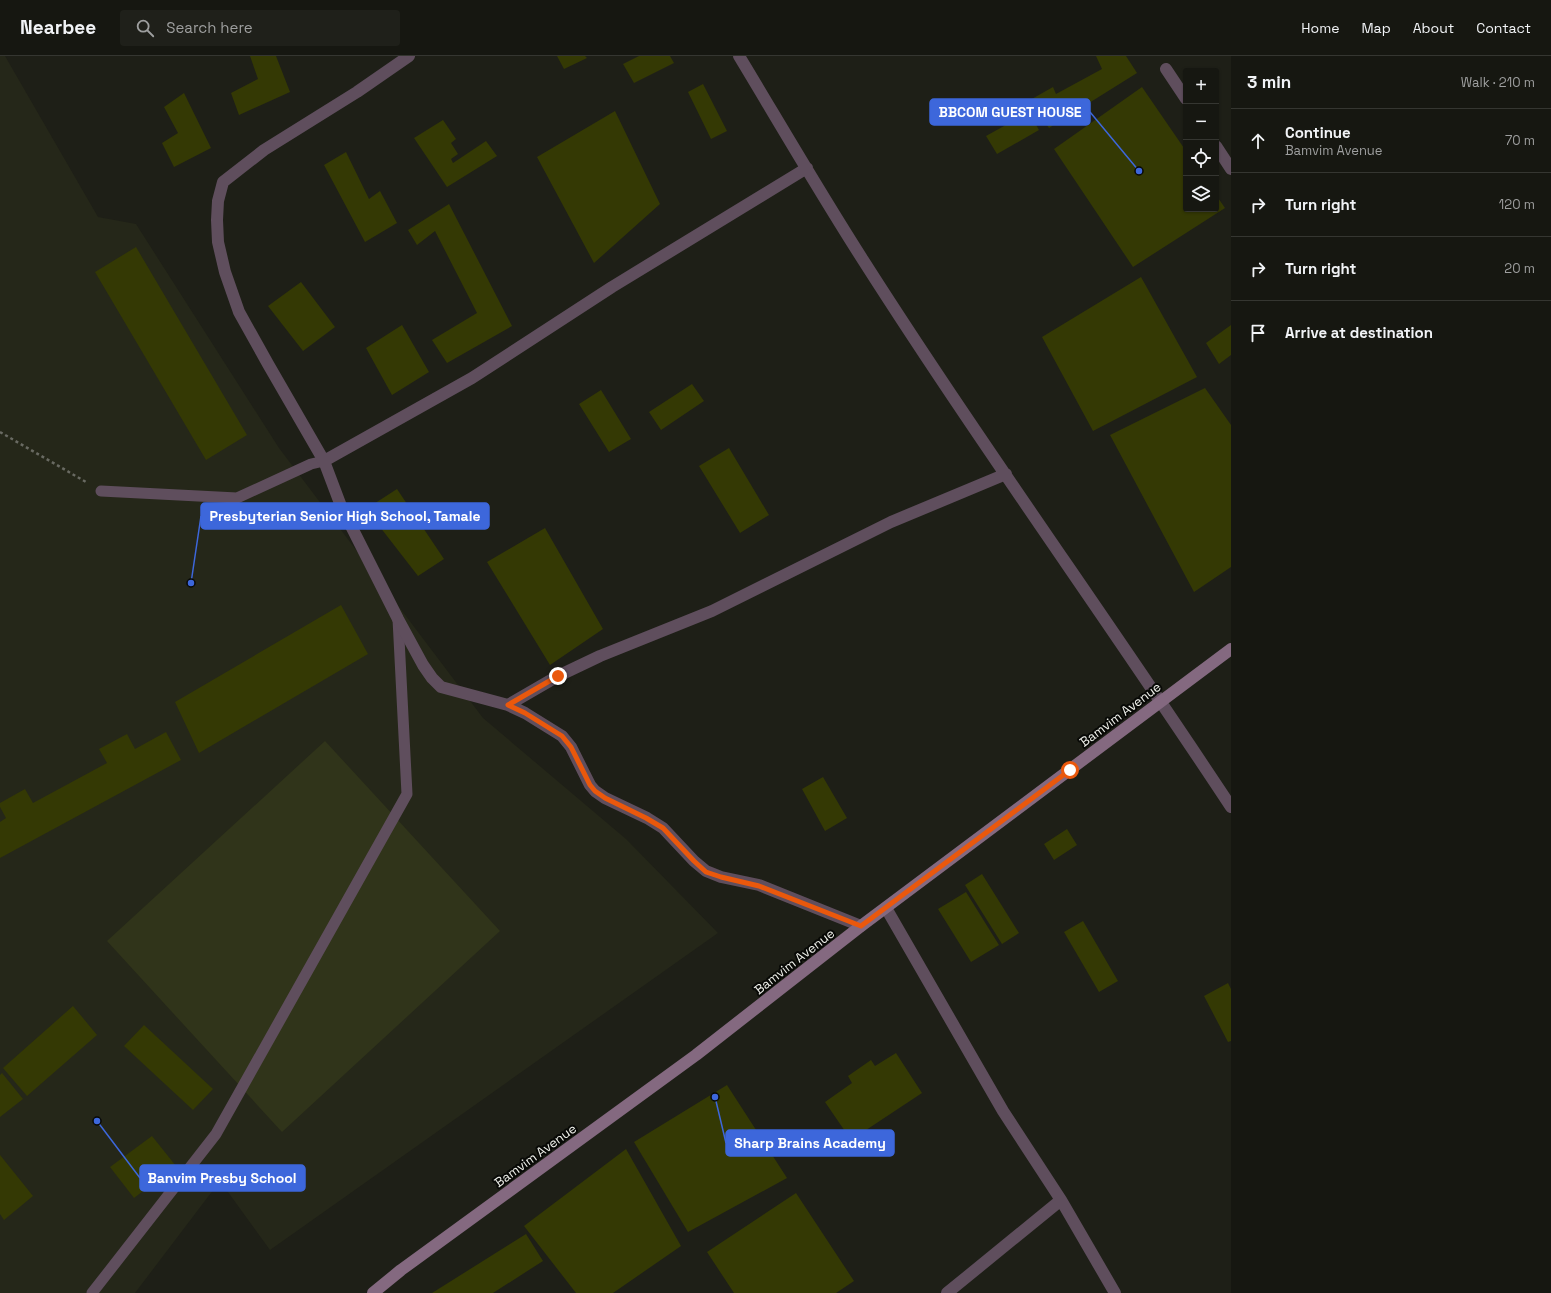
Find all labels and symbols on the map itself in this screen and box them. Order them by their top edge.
callout: BBCOM GUEST HOUSE [930,99,1090,125]
text: BBCOM GUEST HOUSE [938,103,1082,121]
callout: Presbyterian Senior High School, Tamale [201,503,489,529]
text: Presbyterian Senior High School, Tamale [209,507,481,525]
route end [549,667,567,685]
street label: Bamvim Avenue [1076,678,1164,751]
route start [1061,761,1079,779]
street label: Bamvim Avenue [751,925,838,998]
street label: Bamvim Avenue [491,1120,580,1191]
callout: Sharp Brains Academy [726,1130,894,1156]
text: Sharp Brains Academy [734,1134,886,1152]
callout: Banvim Presby School [140,1165,305,1191]
text: Banvim Presby School [147,1169,297,1187]

